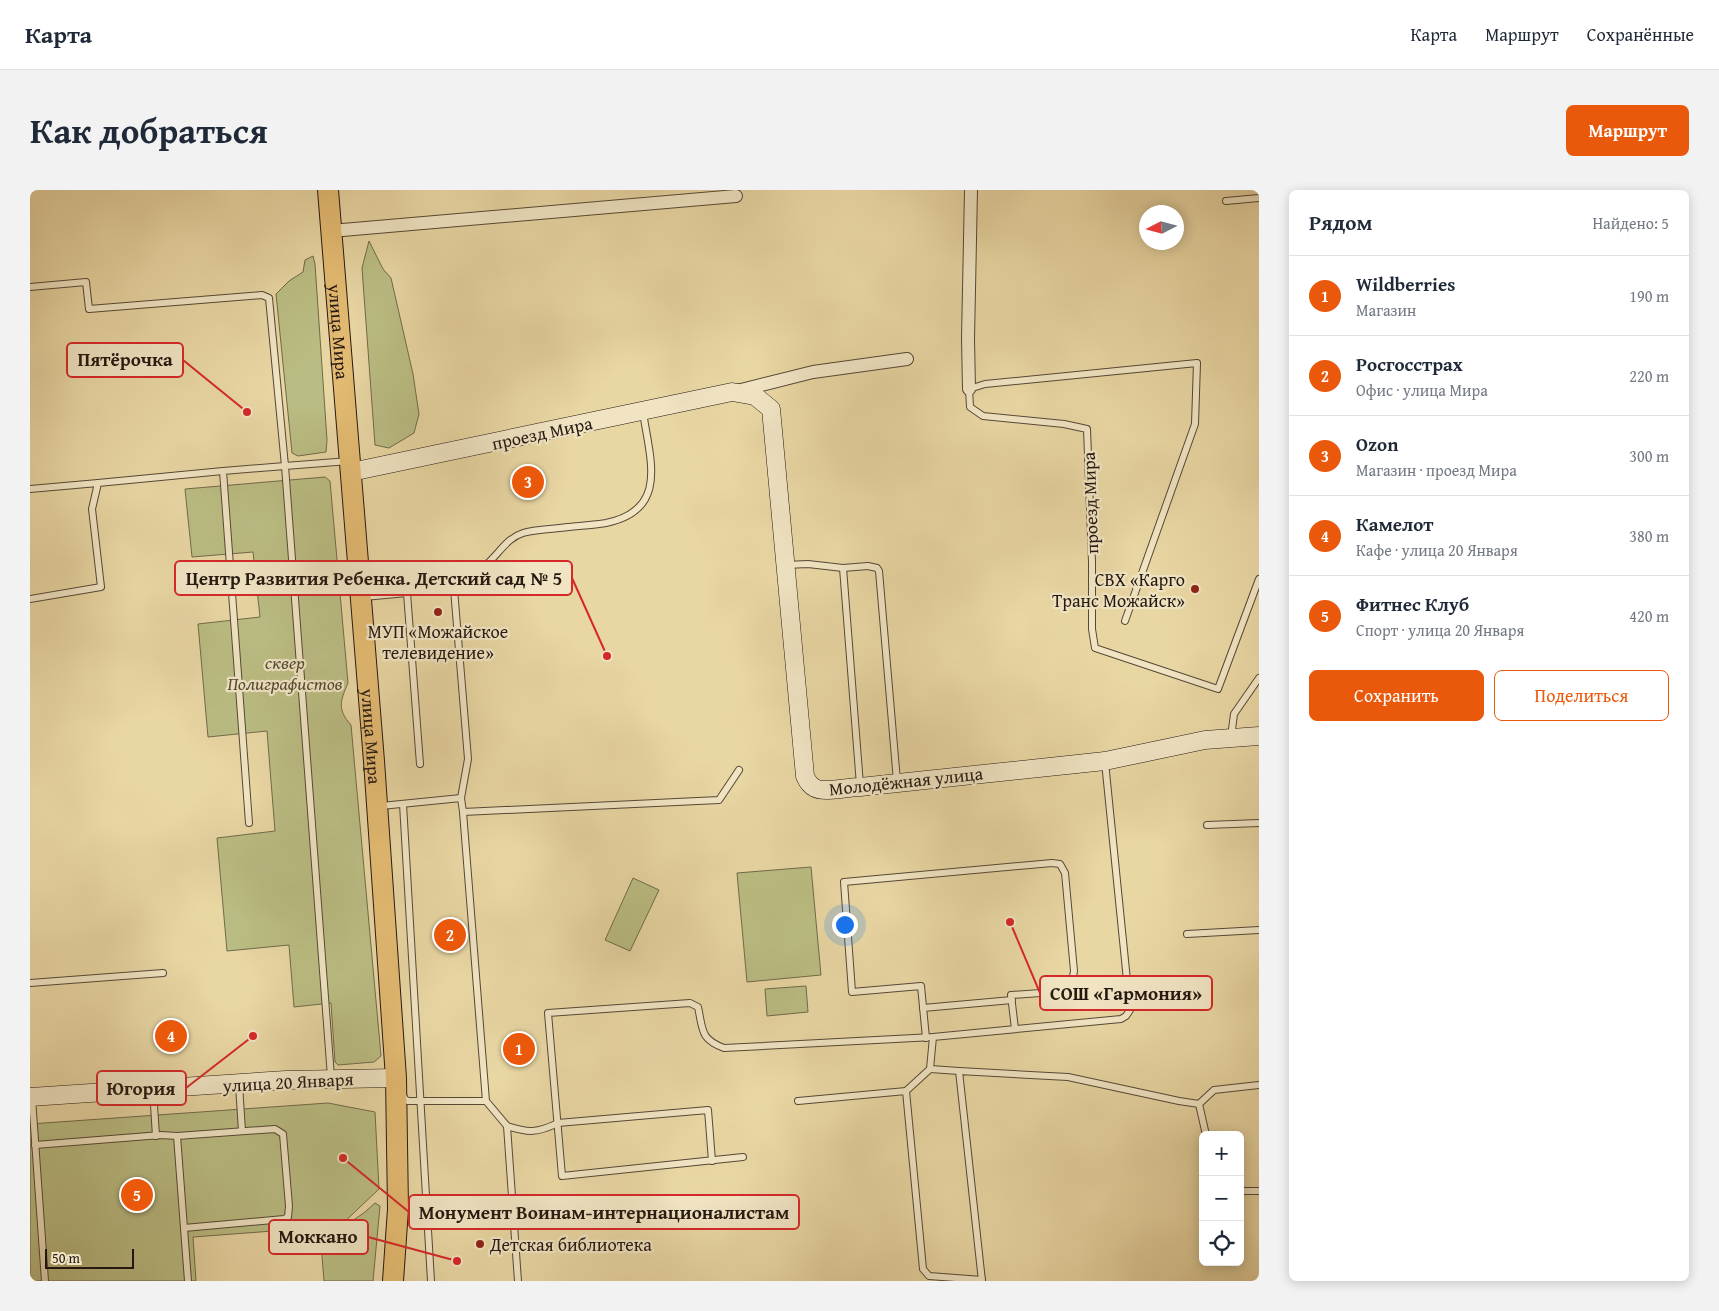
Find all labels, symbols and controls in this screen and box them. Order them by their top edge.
text: Карта [25,17,92,52]
text: Карта [1411,21,1457,48]
text: Маршрут [1485,21,1559,48]
text: Сохранённые [1587,21,1694,48]
text: Как добраться [30,105,268,156]
button: Маршрут [1566,105,1689,156]
north arrow [1139,205,1184,250]
text: Рядом [1309,207,1372,238]
text: Найдено: 5 [1592,211,1669,235]
text: Wildberries [1356,270,1455,298]
street label: улица Мира [322,282,357,381]
text: 1 [1321,284,1329,308]
text: 190 m [1629,284,1669,308]
text: Магазин [1356,298,1416,322]
callout: Пятёрочка [67,343,183,377]
text: Пятёрочка [77,345,173,373]
text: Росгосстрах [1356,350,1463,378]
text: 2 [1321,364,1329,388]
text: 220 m [1629,364,1669,388]
text: Офис · улица Мира [1356,378,1488,402]
street label: проезд Мира [489,409,595,457]
text: Ozon [1356,430,1398,458]
text: 3 [1321,444,1329,468]
text: 300 m [1629,444,1669,468]
street label: проезд Мира [1075,451,1105,555]
text: Магазин · проезд Мира [1356,458,1517,482]
pin: 3 [512,463,544,501]
text: Камелот [1356,510,1434,538]
text: 4 [1321,524,1329,548]
text: 380 m [1629,524,1669,548]
text: Кафе · улица 20 Января [1356,538,1518,562]
callout: Центр Развития Ребенка. Детский сад № 5 [175,561,572,595]
text: Центр Развития Ребенка. Детский сад № 5 [186,564,562,592]
place label: СВХ «Карго Транс Можайск» [1052,566,1185,614]
marker: СВХ «Карго Транс Можайск» [1189,583,1201,595]
text: Фитнес Клуб [1356,590,1469,618]
text: 5 [1321,604,1329,628]
text: 420 m [1629,604,1669,628]
marker: МУП «Можайское телевидение» [432,606,444,618]
place label: МУП «Можайское телевидение» [368,618,508,666]
text: Спорт · улица 20 Января [1356,618,1524,642]
park label: сквер Полиграфистов [228,649,343,697]
button: Сохранить [1309,670,1484,721]
button: Поделиться [1494,670,1669,721]
street label: улица Мира [355,686,389,785]
street label: Молодёжная улица [828,759,985,803]
your location [832,912,858,938]
pin: 2 [434,916,466,954]
callout: СОШ «Гармония» [1040,976,1212,1010]
text: СОШ «Гармония» [1050,979,1202,1007]
pin: 4 [155,1017,187,1055]
pin: 1 [503,1030,535,1068]
street label: улица 20 Января [221,1065,354,1099]
callout: Югория [97,1071,186,1105]
text: Югория [107,1074,175,1102]
map controls [1199,1131,1244,1266]
button: + [1199,1131,1244,1176]
pin: 5 [121,1176,153,1214]
button: − [1199,1176,1244,1221]
callout: Монумент Воинам-интернационалистам [409,1195,799,1229]
text: Монумент Воинам-интернационалистам [419,1198,789,1226]
callout: Моккано [269,1220,368,1254]
button: locate [1199,1221,1244,1266]
text: Моккано [278,1222,358,1250]
place label: Детская библиотека [489,1231,652,1258]
marker: Детская библиотека [474,1238,486,1250]
scale bar [45,1246,134,1269]
text: 50 m [52,1248,80,1268]

